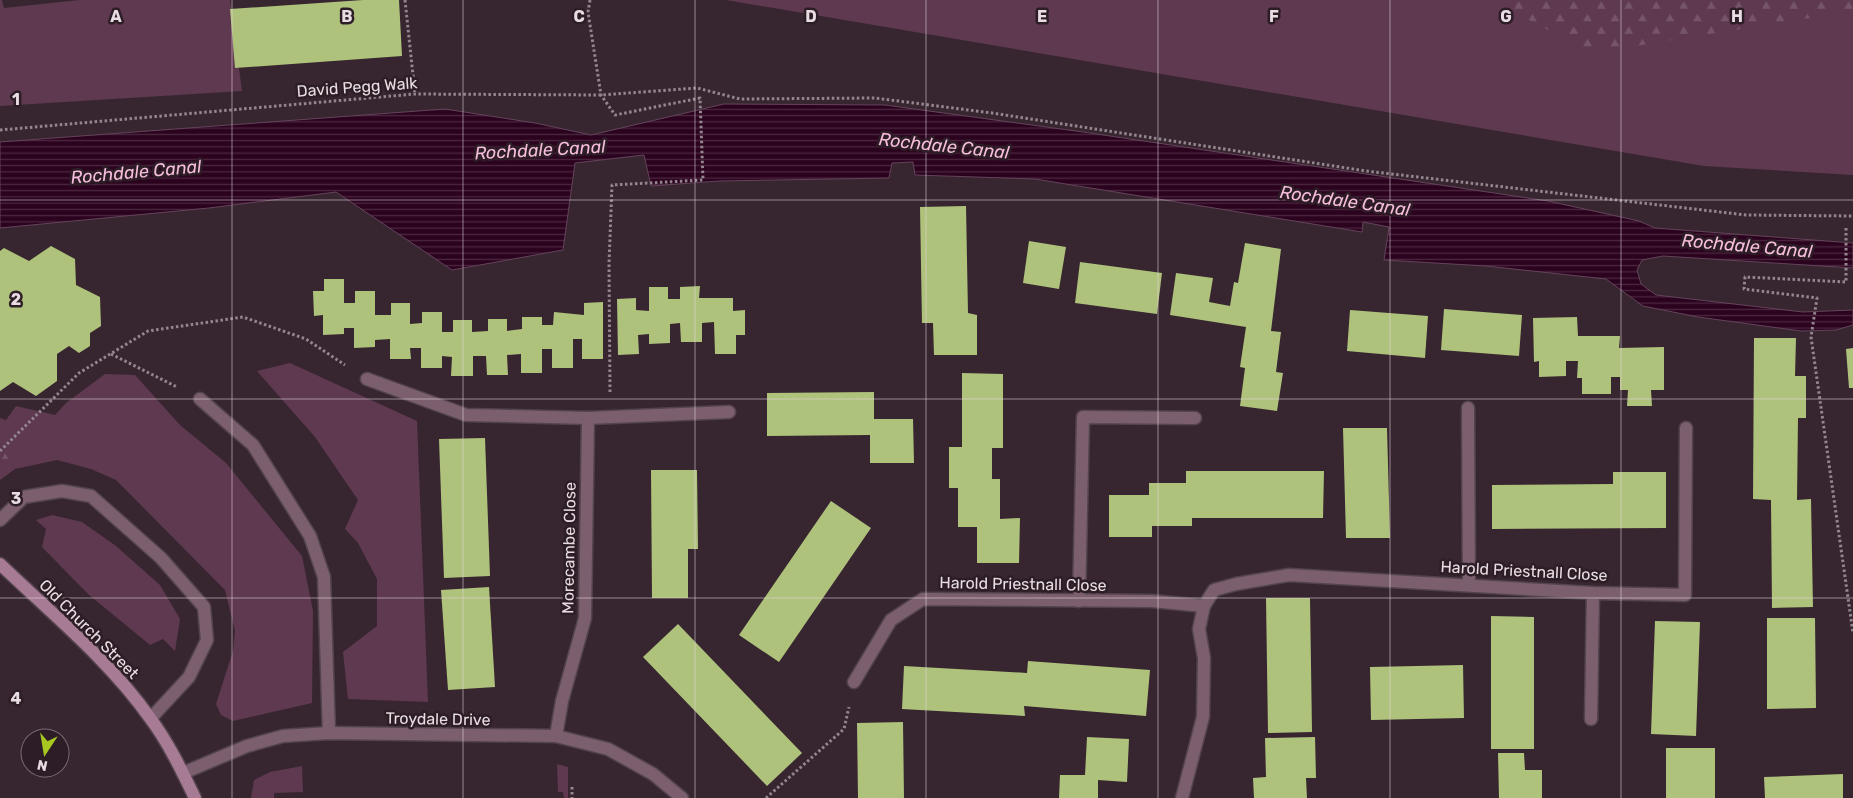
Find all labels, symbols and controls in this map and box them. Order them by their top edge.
text: A [110,7,122,26]
text: B [341,7,353,26]
text: C [573,7,585,26]
text: D [805,7,817,26]
text: E [1037,7,1047,26]
text: F [1269,7,1279,26]
text: G [1500,7,1512,26]
text: H [1731,7,1743,26]
street label: David Pegg Walk [296,73,419,101]
text: 1 [12,90,20,109]
water label: Rochdale Canal [878,128,1011,164]
water label: Rochdale Canal [474,136,607,164]
water label: Rochdale Canal [70,155,203,189]
water label: Rochdale Canal [1278,181,1412,221]
water label: Rochdale Canal [1681,229,1814,263]
text: 2 [11,290,21,309]
street label: Morecambe Close [558,482,580,614]
text: 3 [11,489,21,508]
street label: Harold Priestnall Close [1440,557,1608,585]
street label: Harold Priestnall Close [939,573,1107,595]
street label: Old Church Street [35,575,143,683]
text: 4 [11,689,22,708]
street label: Troydale Drive [385,709,491,729]
north arrow [20,728,70,778]
text: N [36,756,49,775]

